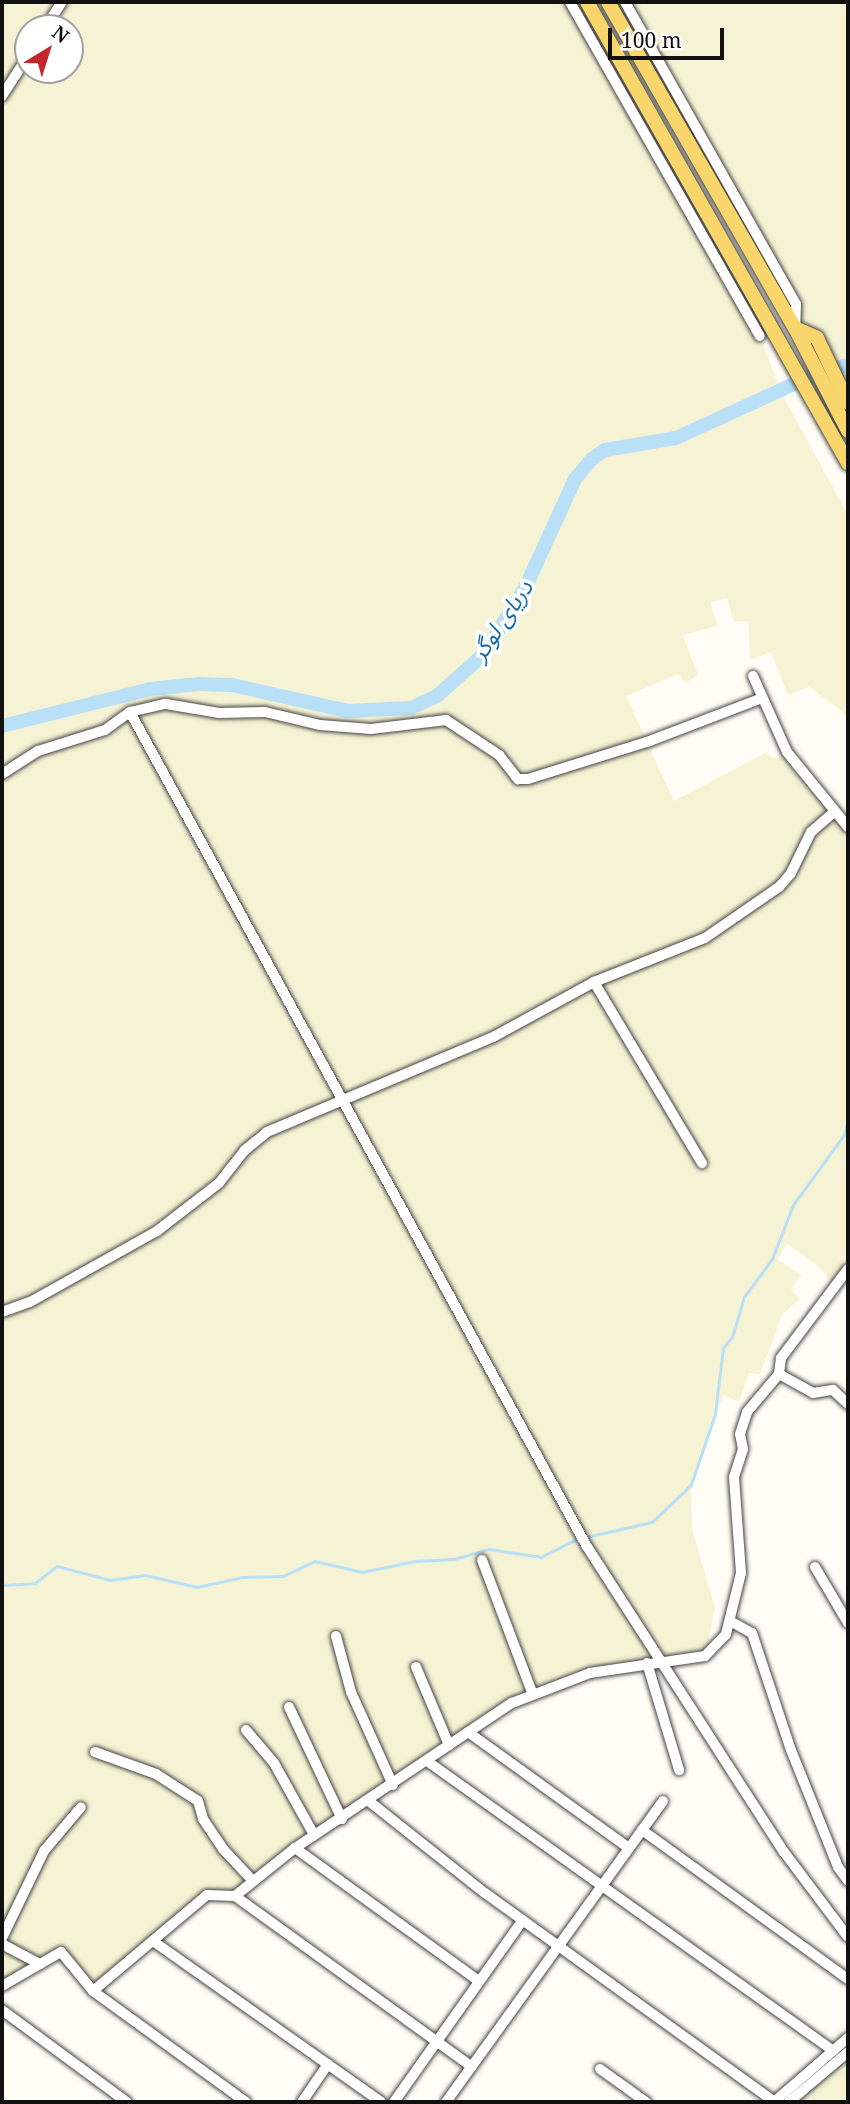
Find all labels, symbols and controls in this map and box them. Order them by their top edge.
north arrow [14,14,84,84]
scale bar [612,14,728,58]
text: N [47,19,75,49]
text: 100 m [621,26,682,54]
water label: دریای لوگر [464,574,538,666]

